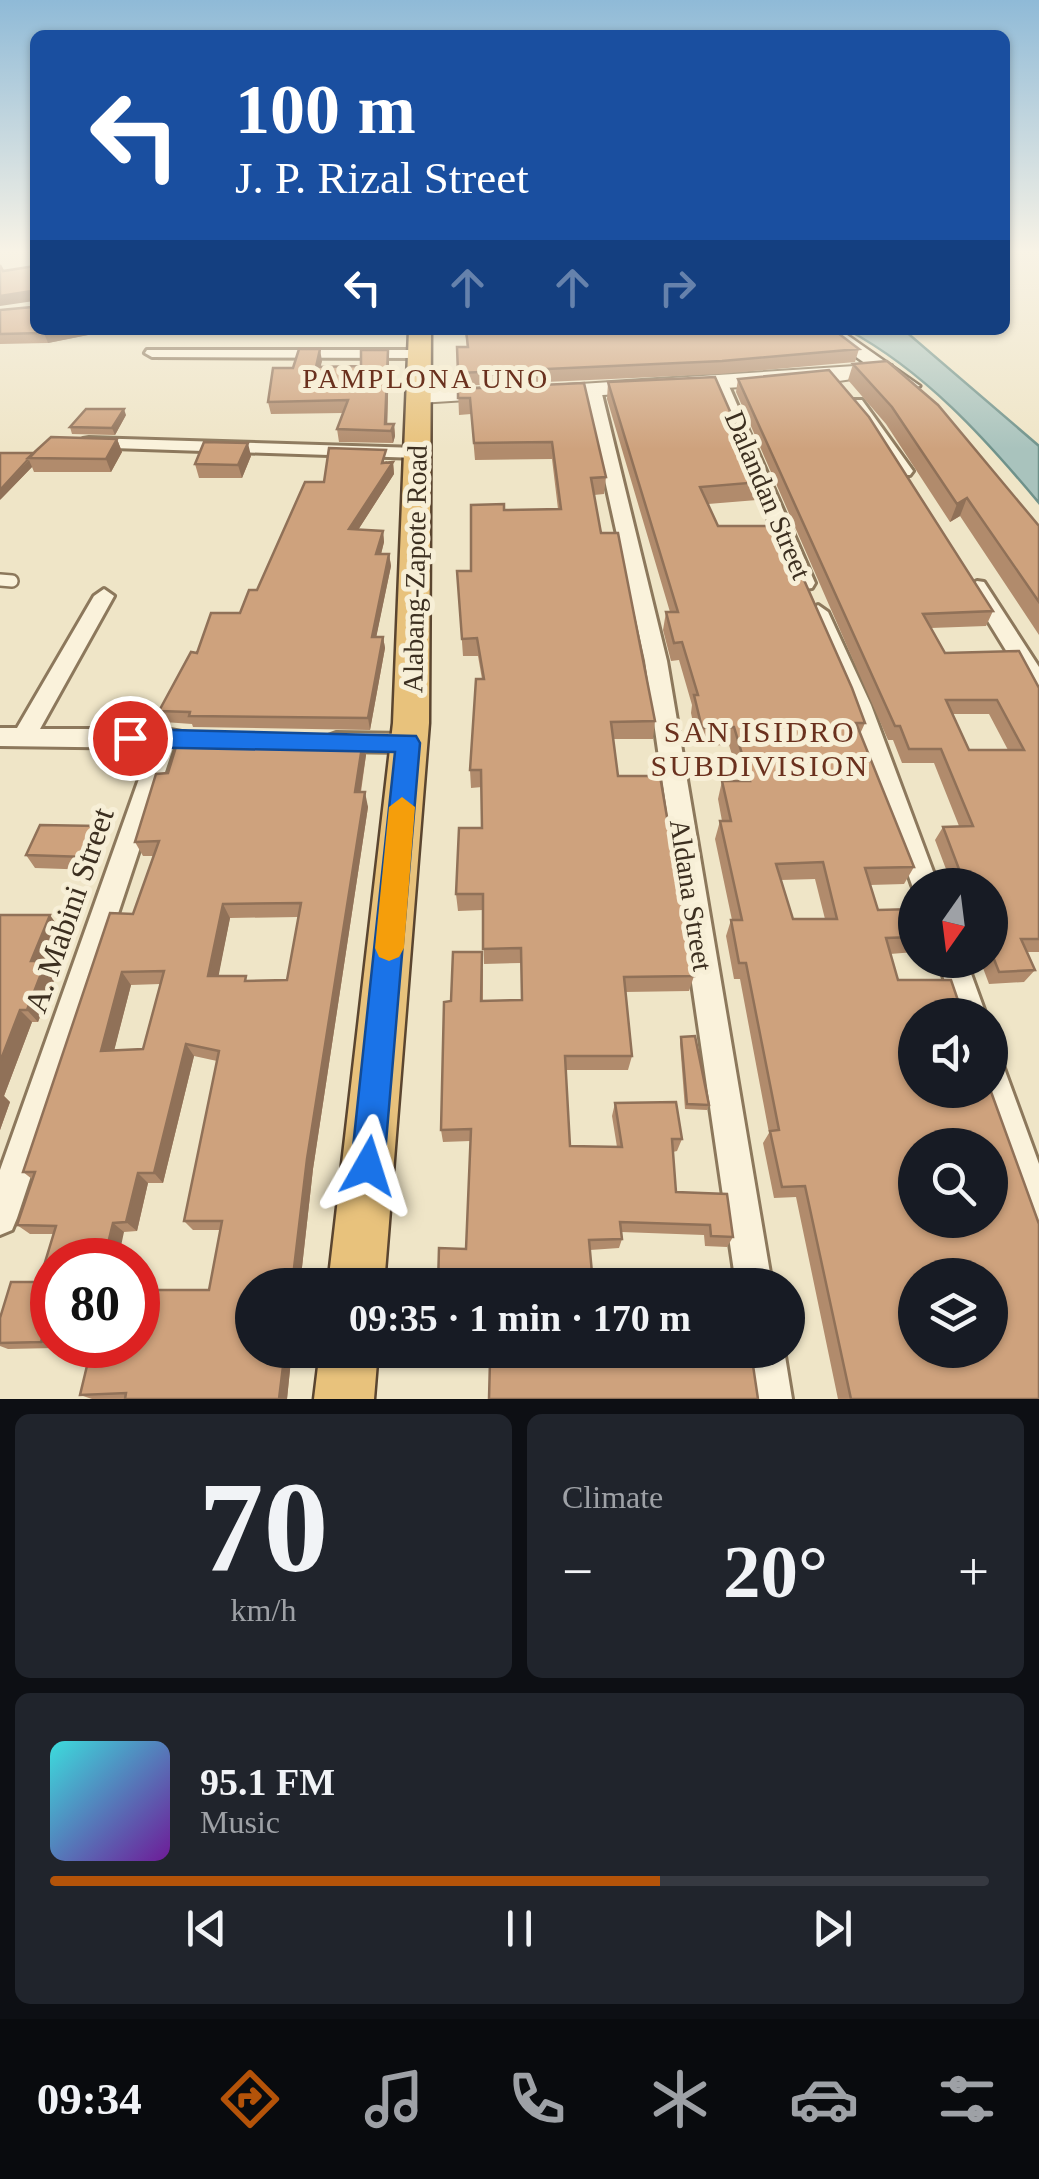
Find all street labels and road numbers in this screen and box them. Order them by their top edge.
street label: Dalandan Street [719,406,817,584]
street label: Alabang-Zapote Road [397,445,433,693]
street label: A. Mabini Street [17,803,121,1017]
street label: Aldana Street [664,817,718,973]

